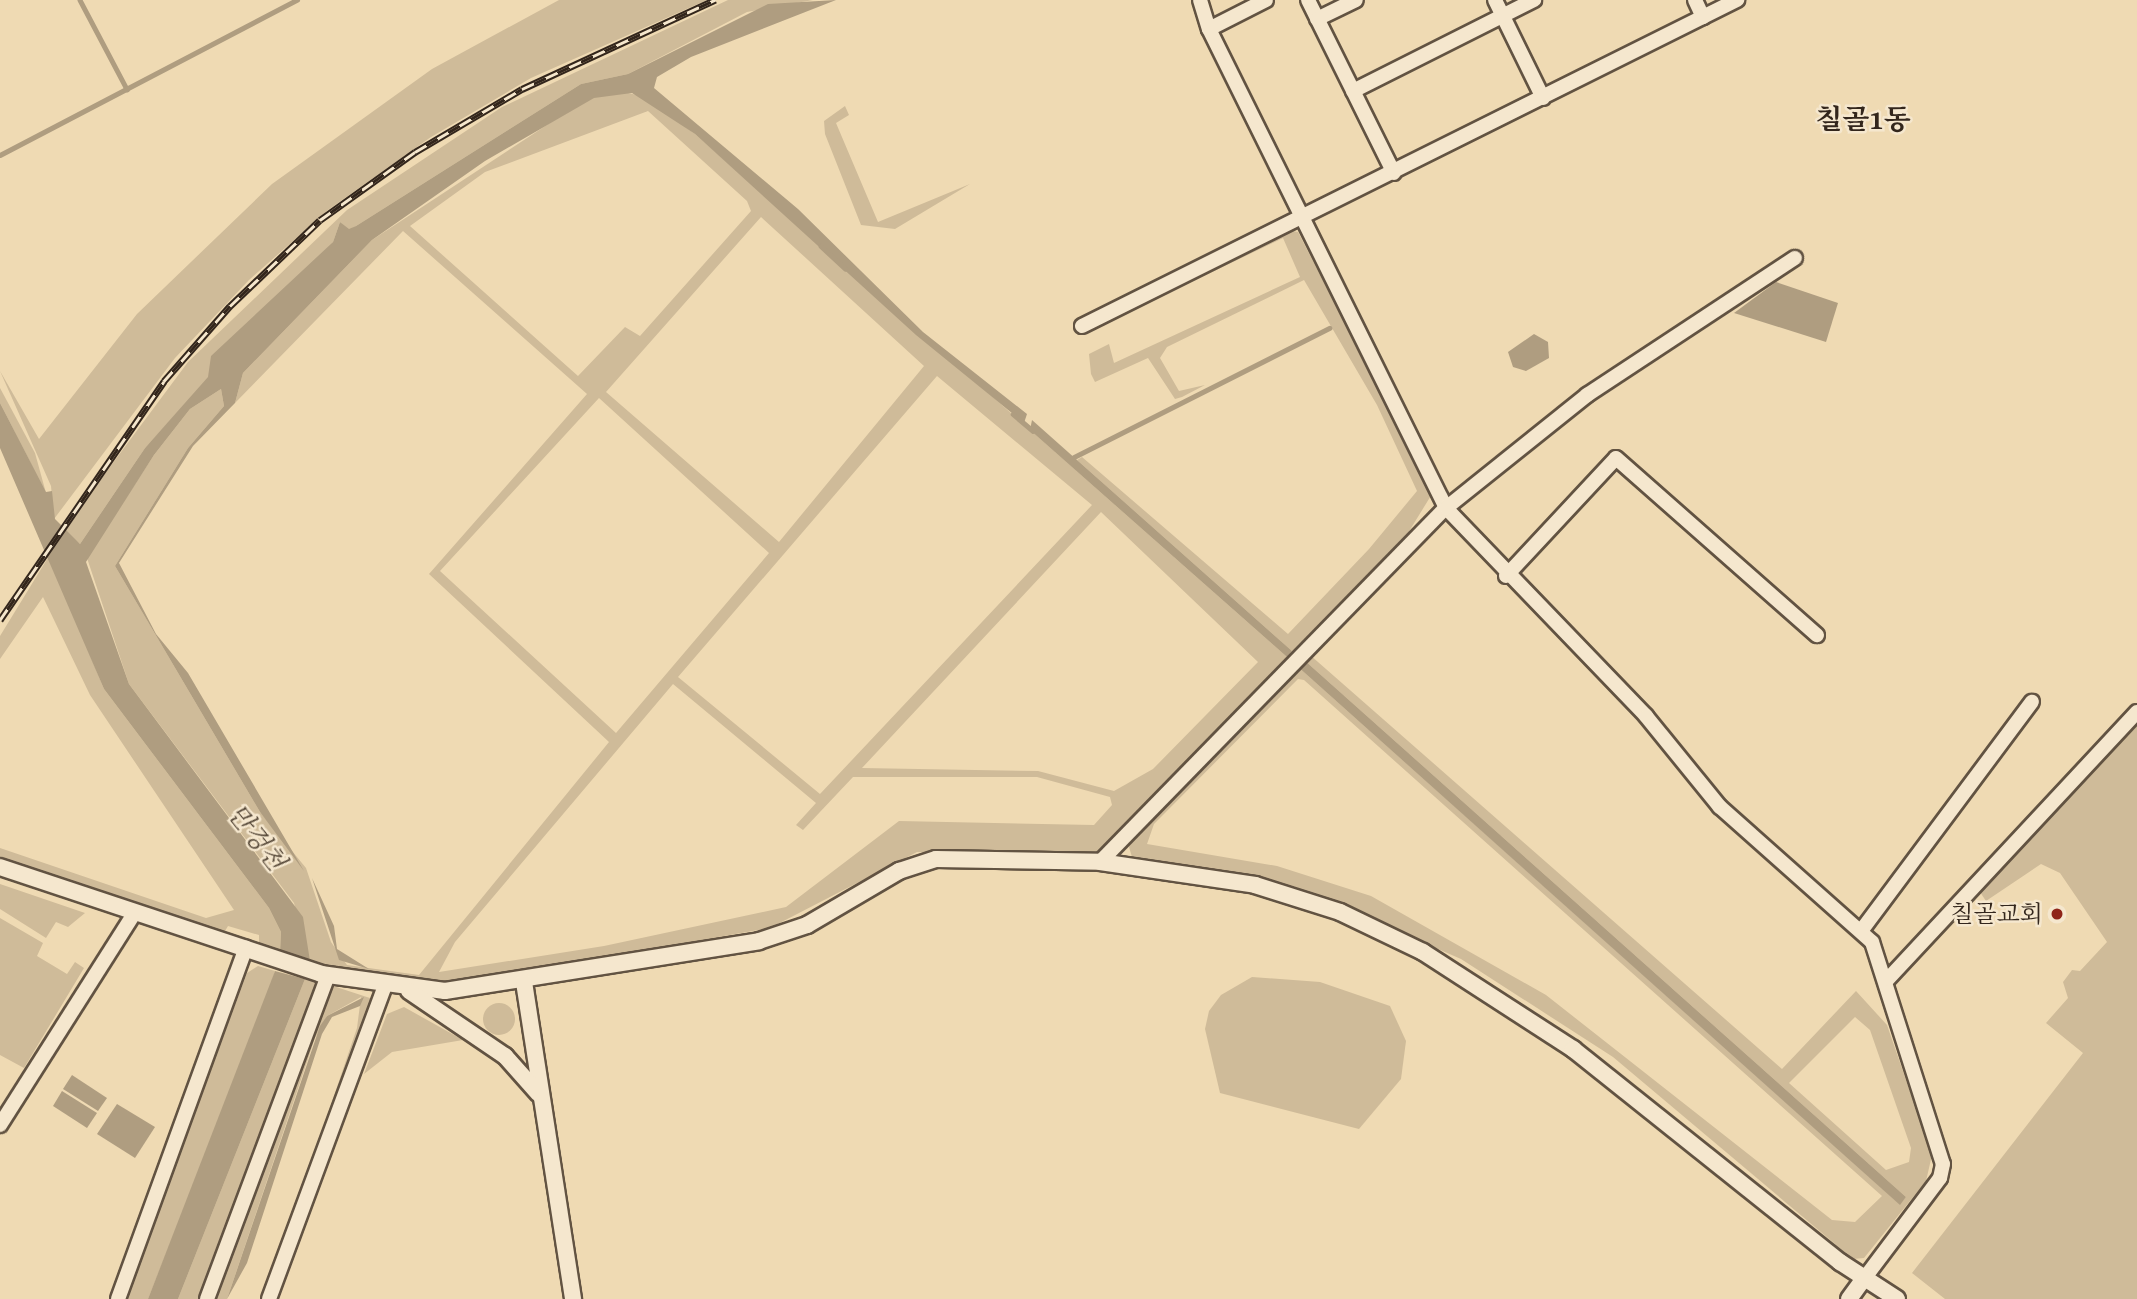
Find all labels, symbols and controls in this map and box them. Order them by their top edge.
district label: 칠골1동 [1815,102,1911,136]
water label: 만겅천 [222,798,292,876]
place label: 칠골교회 [1950,900,2043,928]
marker: 칠골교회 [2049,906,2065,922]

